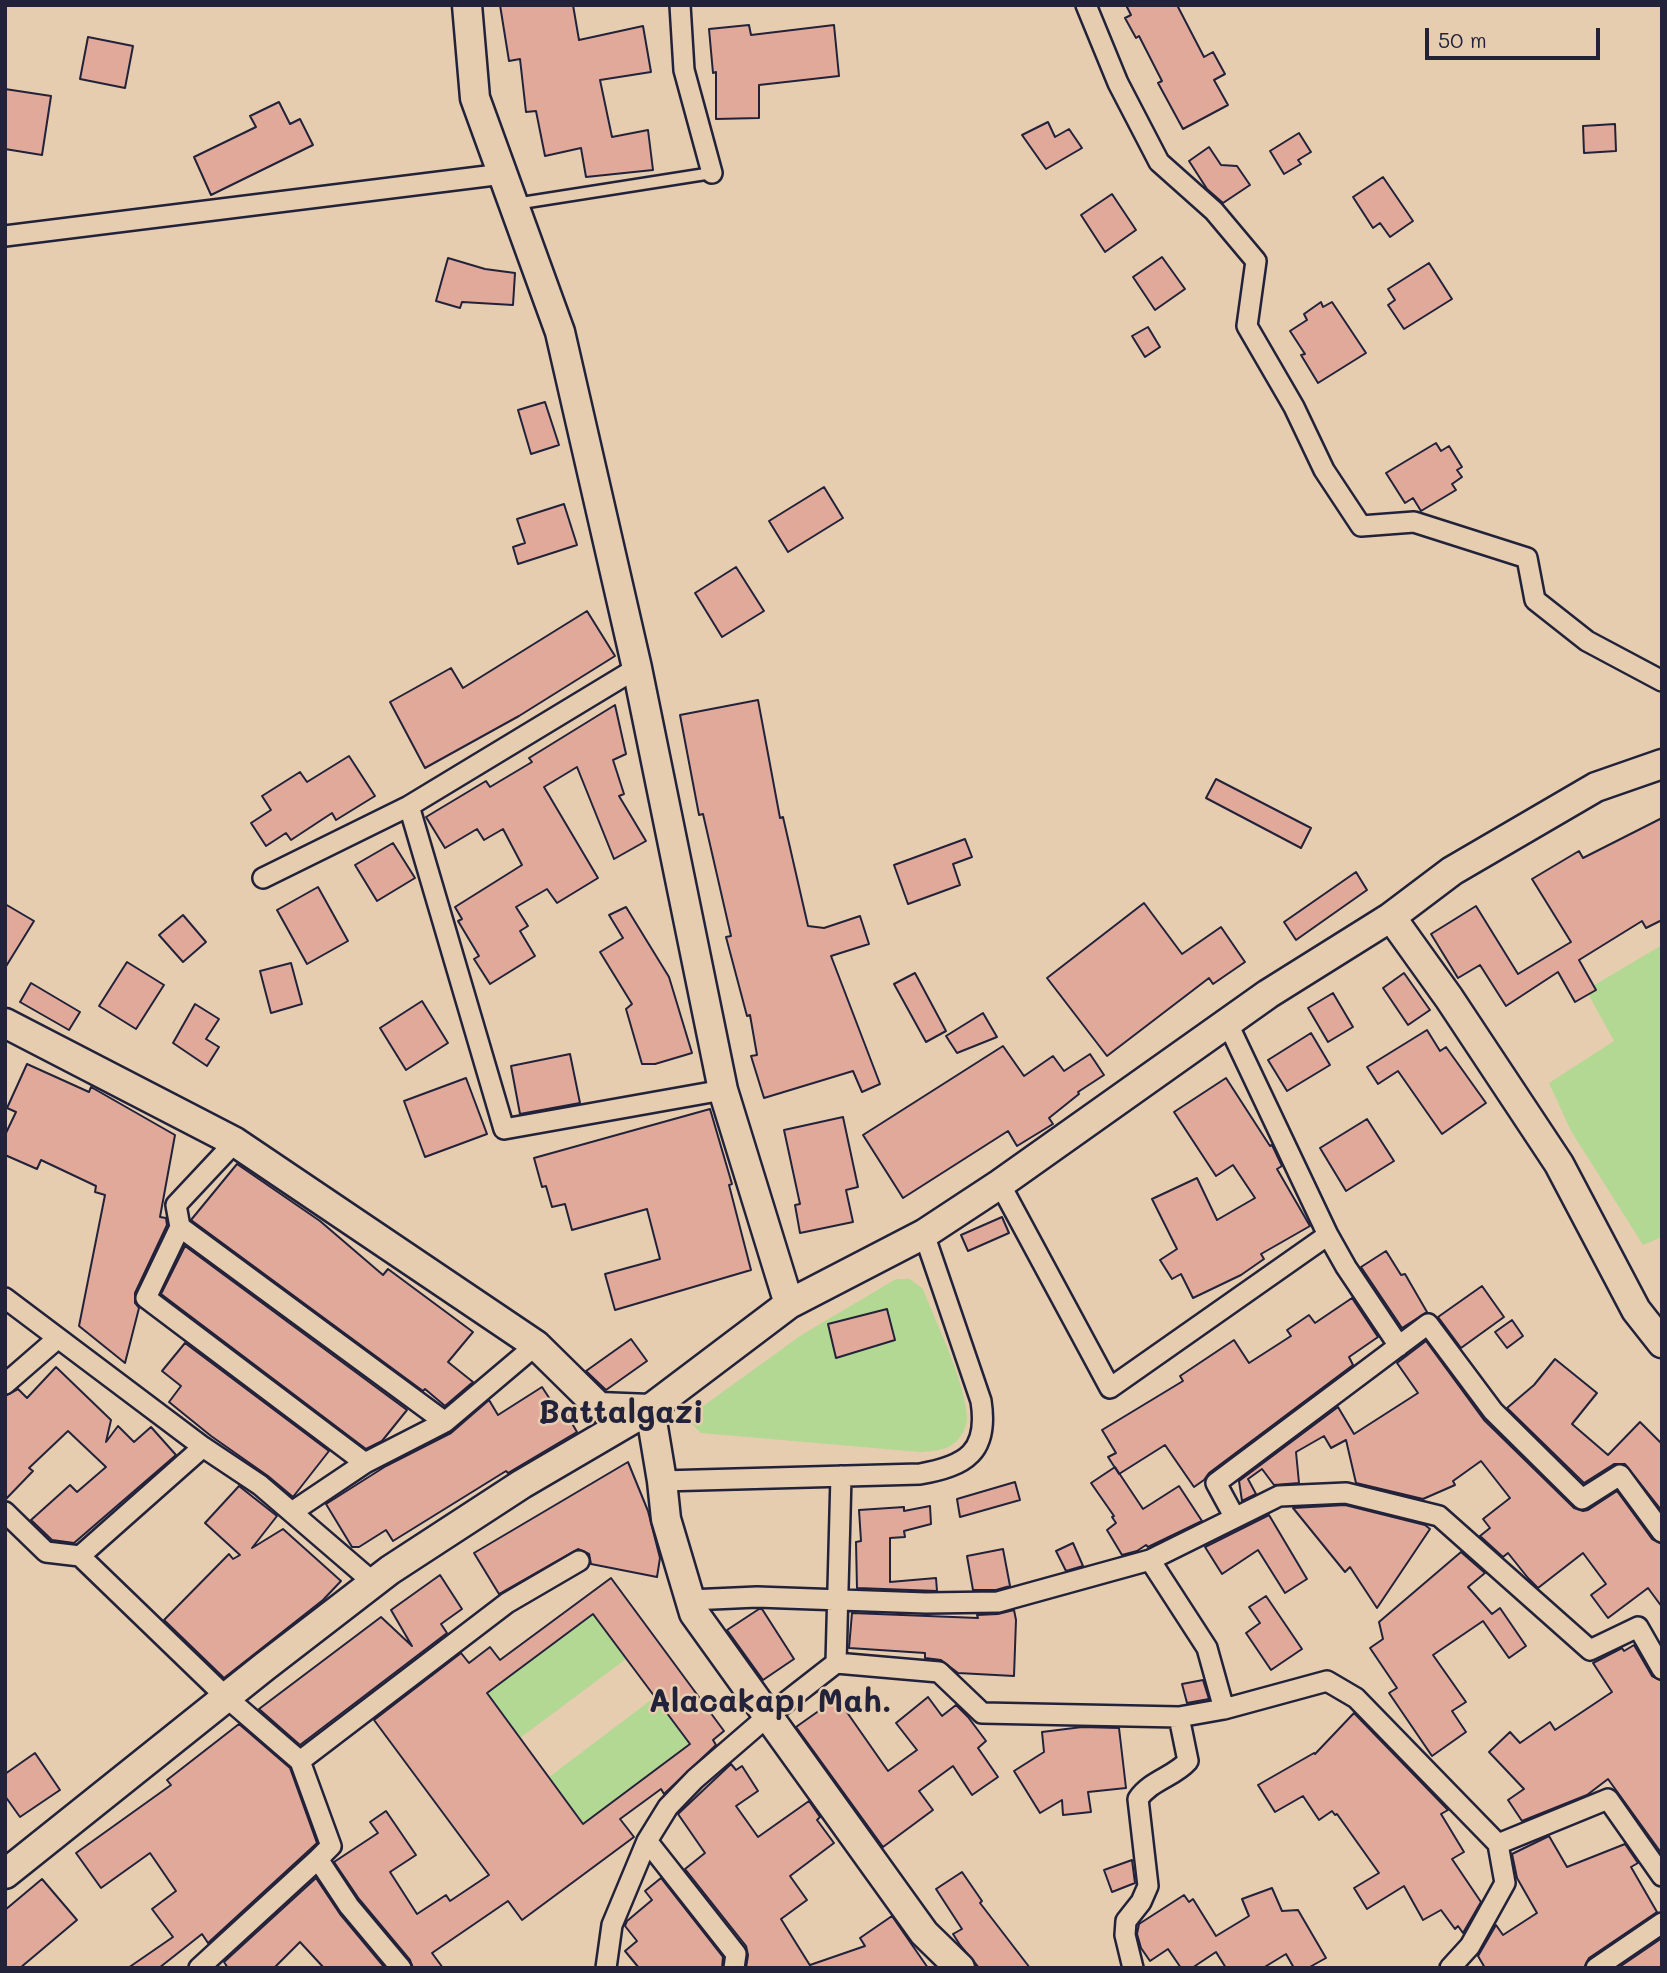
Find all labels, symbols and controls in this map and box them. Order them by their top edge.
scale bar [1429,14,1604,58]
text: 50 m [1438,26,1487,53]
district label: Battalgazi [538,1394,704,1432]
district label: Alacakapı Mah. [648,1683,892,1721]

